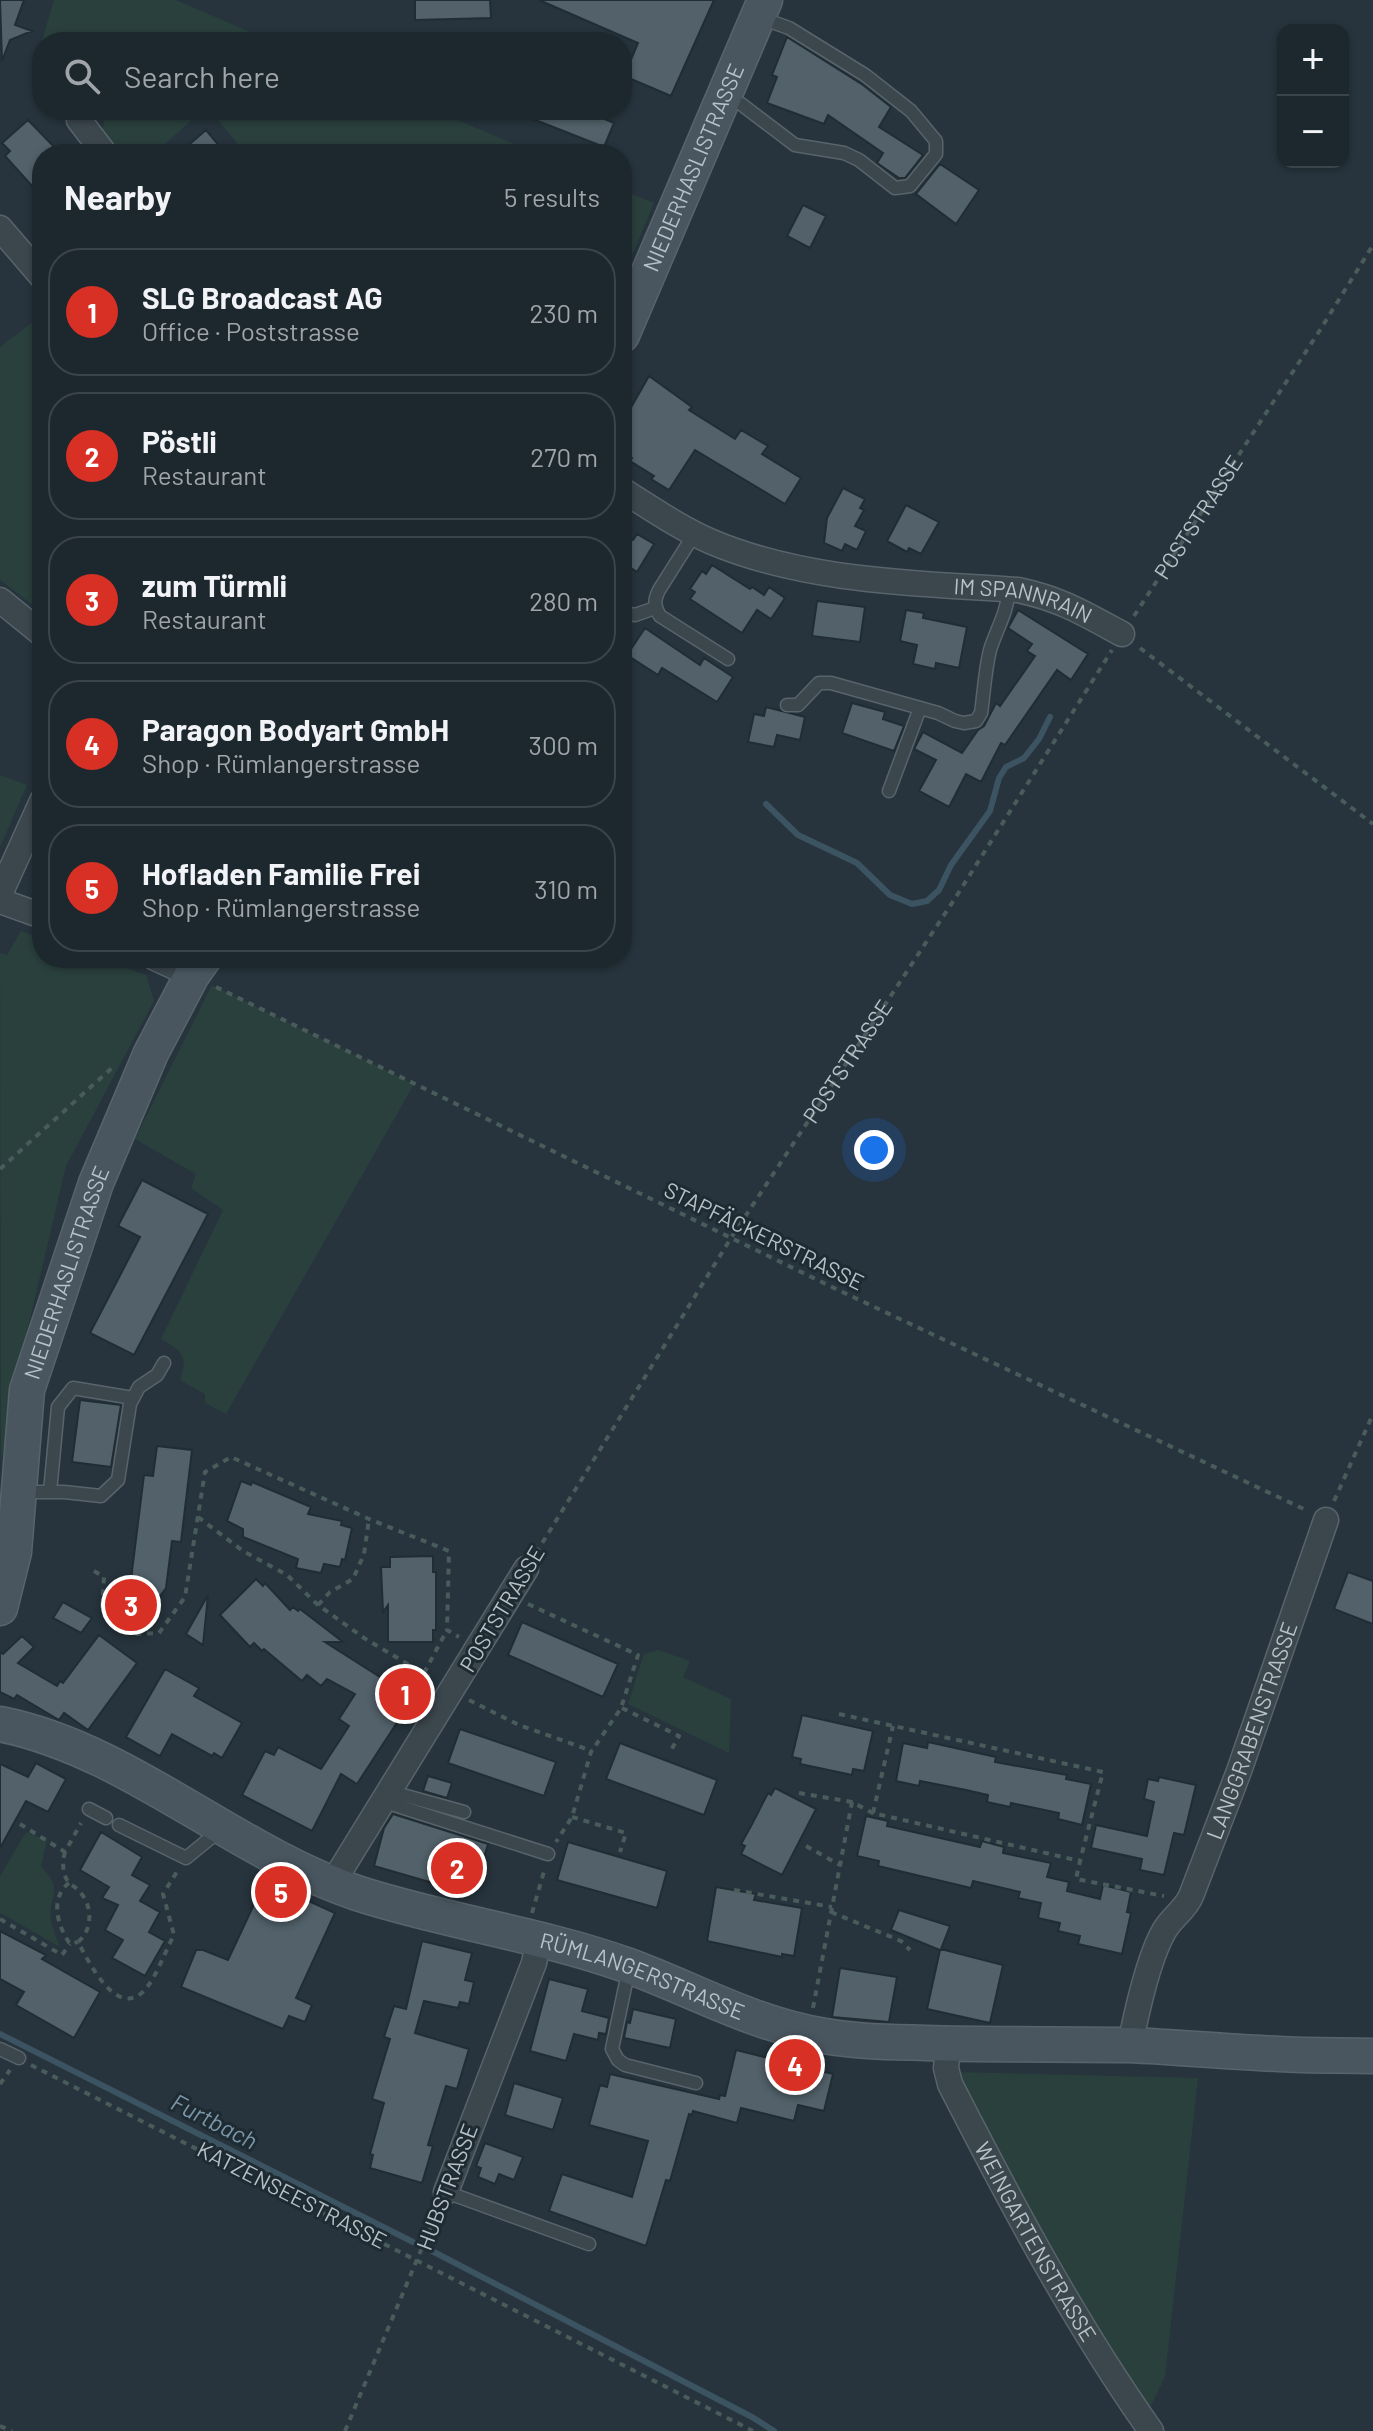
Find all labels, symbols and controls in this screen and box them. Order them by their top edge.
map controls [1277,24,1349,168]
button: + [1277,24,1349,96]
search box [32,32,632,120]
icon: search [60,54,104,98]
text: Search here [124,58,280,94]
street label: NIEDERHASLISTRASSE [637,59,748,275]
button: − [1277,96,1349,168]
text: Nearby [64,176,172,217]
text: 5 results [504,181,600,212]
text: SLG Broadcast AG [142,279,383,315]
text: 1 [87,297,97,328]
text: 230 m [529,297,598,328]
text: Office · Poststrasse [142,315,360,346]
text: Pöstli [142,423,217,459]
text: 2 [85,441,99,472]
text: 270 m [530,441,598,472]
street label: POSTSTRASSE [1148,450,1247,583]
text: Restaurant [142,459,267,490]
text: zum Türmli [142,567,287,603]
street label: IM SPANNRAIN [953,572,1097,628]
text: 3 [85,585,99,616]
text: 280 m [529,585,598,616]
text: Restaurant [142,603,267,634]
text: Paragon Bodyart GmbH [142,711,449,747]
text: 4 [84,729,100,760]
text: 300 m [529,729,598,760]
text: Shop · Rümlangerstrasse [142,747,420,778]
text: Hofladen Familie Frei [142,855,420,891]
text: 5 [85,873,99,904]
text: 310 m [534,873,598,904]
text: Shop · Rümlangerstrasse [142,891,420,922]
street label: POSTSTRASSE [797,994,897,1127]
your location [854,1130,894,1170]
street label: NIEDERHASLISTRASSE [18,1162,114,1382]
street label: STAPFÄCKERSTRASSE [660,1175,868,1295]
street label: POSTSTRASSE [453,1541,549,1676]
pin: 3 [105,1575,157,1635]
street label: LANGGRABENSTRASSE [1200,1618,1302,1843]
pin: 1 [379,1664,431,1724]
pin: 2 [431,1838,483,1898]
pin: 5 [255,1862,307,1922]
street label: RÜMLANGERSTRASSE [538,1926,749,2024]
pin: 4 [769,2035,821,2095]
water label: Furtbach [167,2087,263,2155]
street label: HUBSTRASSE [410,2120,482,2253]
street label: KATZENSEESTRASSE [193,2135,391,2253]
street label: WEINGARTENSTRASSE [970,2137,1103,2346]

